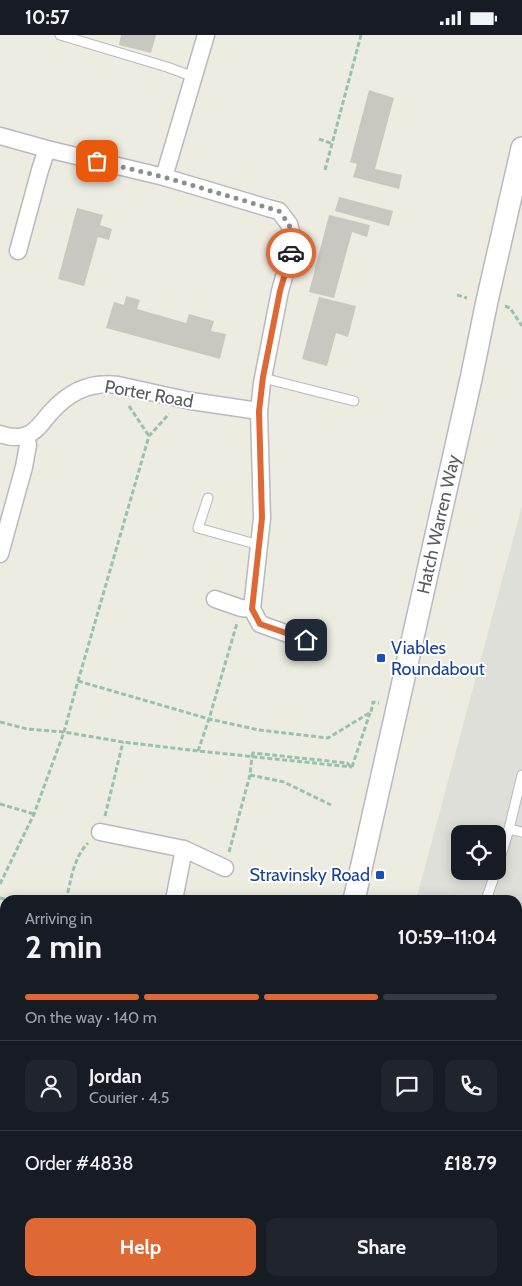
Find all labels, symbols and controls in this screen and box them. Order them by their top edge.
text: 10:57 [25,6,70,29]
pin [76,140,118,182]
icon: bag [83,147,111,175]
courier [266,228,316,278]
icon: car [277,239,305,267]
street label: Porter Road [103,375,195,413]
street label: Hatch Warren Way [412,453,465,596]
pin [285,619,327,661]
icon: home [292,626,320,654]
place label: Viables Roundabout [391,637,485,680]
marker: Viables Roundabout [375,652,387,664]
map controls [451,825,506,880]
button: locate [451,825,506,880]
place label: Stravinsky Road [249,864,370,886]
marker: Stravinsky Road [374,869,386,881]
text: Arriving in [25,909,92,928]
text: 10:59–11:04 [398,926,497,949]
text: 2 min [25,927,102,966]
text: On the way · 140 m [25,1008,157,1027]
button: person [25,1060,77,1112]
button: chat [381,1060,433,1112]
button: phone [445,1060,497,1112]
text: Jordan [89,1065,142,1088]
text: Courier · 4.5 [89,1088,170,1107]
text: Order #4838 [25,1152,133,1175]
text: £18.79 [444,1152,497,1175]
button: Help [25,1218,256,1276]
button: Share [266,1218,497,1276]

